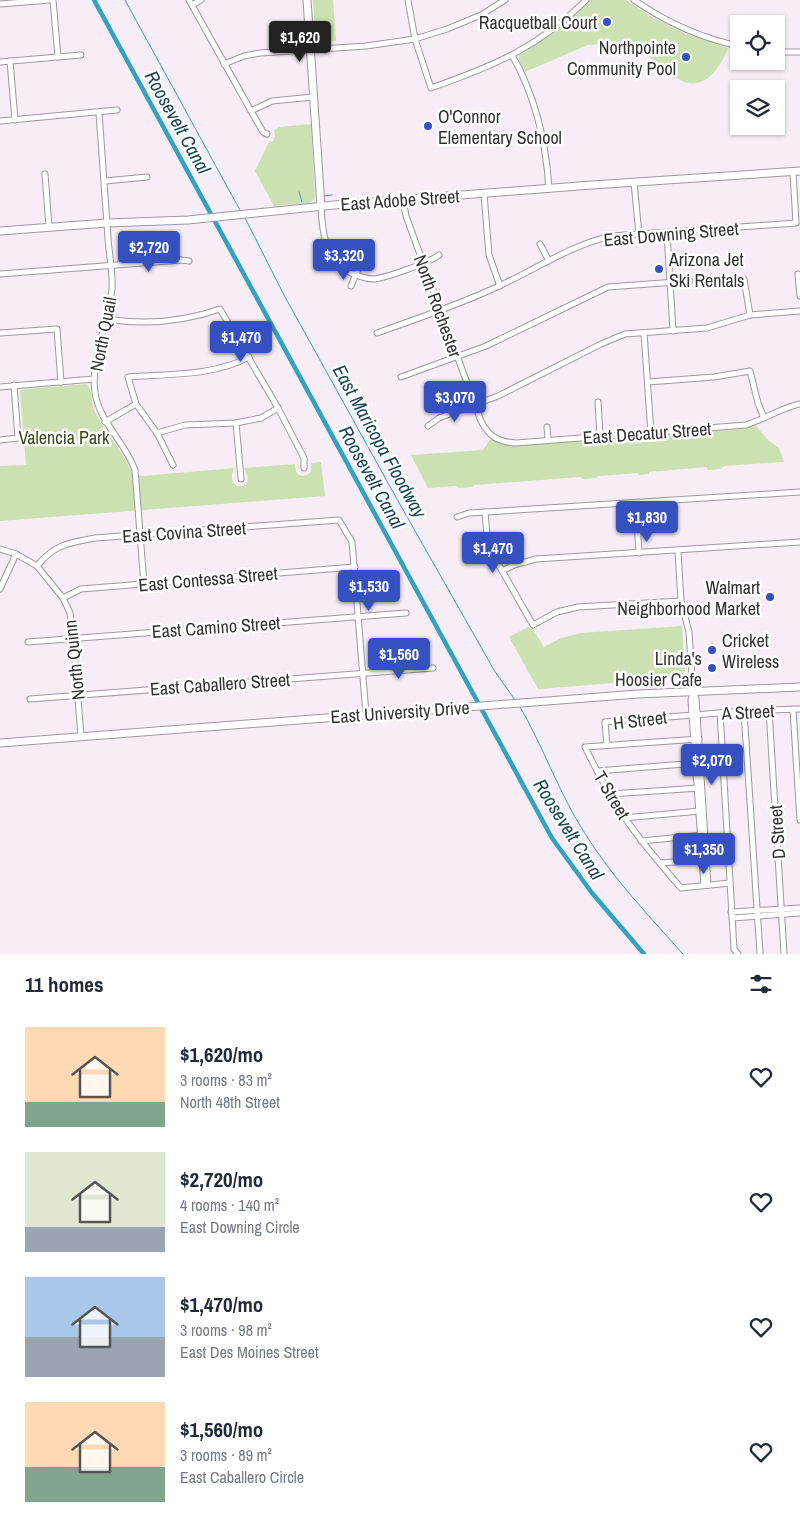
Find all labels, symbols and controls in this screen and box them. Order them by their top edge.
place label: Racquetball Court [479,10,597,35]
map controls [730,15,785,135]
button: locate [730,15,785,70]
marker: Racquetball Court [601,16,613,28]
pin: $1,620 [259,20,341,63]
text: $1,620 [280,26,320,48]
place label: Northpointe Community Pool [567,35,676,81]
marker: Northpointe Community Pool [680,51,692,63]
water label: Roosevelt Canal [139,66,217,179]
button: layers [730,80,785,135]
place label: O'Connor Elementary School [438,104,562,150]
marker: O'Connor Elementary School [422,120,434,132]
street label: East Adobe Street [340,183,460,217]
street label: East Downing Street [602,216,740,252]
pin: $2,720 [108,230,190,273]
text: $2,720 [129,236,169,258]
pin: $3,320 [303,238,385,281]
text: $3,320 [324,244,364,266]
place label: Arizona Jet Ski Rentals [668,247,744,293]
street label: North Rochester [408,251,468,361]
marker: Arizona Jet Ski Rentals [653,263,665,275]
street label: North Quail [84,295,122,373]
pin: $1,470 [200,320,282,363]
text: $1,470 [221,326,261,348]
water label: East Maricopa Floodway [327,360,434,523]
pin: $3,070 [414,380,496,423]
text: $3,070 [435,386,475,408]
street label: East Decatur Street [582,416,712,450]
water label: Roosevelt Canal [333,421,411,534]
park label: Valencia Park [19,425,110,450]
pin: $1,830 [606,500,688,543]
text: $1,830 [627,506,667,528]
street label: East Covina Street [121,515,247,549]
pin: $1,470 [452,532,534,574]
text: $1,470 [473,537,513,559]
street label: East Contessa Street [137,560,279,598]
pin: $1,530 [328,570,410,612]
text: $1,530 [349,575,389,597]
place label: Walmart Neighborhood Market [617,575,760,621]
marker: Walmart Neighborhood Market [764,591,776,603]
street label: East Camino Street [151,610,281,644]
street label: North Quinn [57,619,91,701]
place label: Cricket Wireless [722,628,779,674]
pin: $1,560 [358,638,440,680]
text: $1,560 [379,643,419,665]
marker: Cricket Wireless [706,644,718,656]
place label: Linda's Hoosier Cafe [615,646,702,692]
marker: Linda's Hoosier Cafe [706,662,718,674]
street label: East Caballero Street [149,667,291,701]
street label: East University Drive [330,695,470,729]
street label: A Street [720,698,775,726]
street label: H Street [612,704,668,736]
pin: $2,070 [671,744,753,786]
text: $2,070 [692,749,732,771]
street label: T Street [588,766,636,824]
water label: Roosevelt Canal [528,774,611,885]
street label: D Street [763,804,791,860]
pin: $1,350 [663,832,745,875]
text: $1,350 [684,838,724,860]
text: 11 homes [25,970,104,999]
icon: filters [747,970,775,998]
text: $1,620/mo [180,1040,263,1069]
icon: home [65,1047,125,1107]
icon: heart [747,1063,775,1091]
text: 3 rooms · 83 m² [180,1069,272,1091]
text: North 48th Street [180,1091,280,1113]
text: $2,720/mo [180,1165,263,1194]
icon: home [65,1172,125,1232]
icon: heart [747,1188,775,1216]
text: 4 rooms · 140 m² [180,1194,279,1216]
text: East Downing Circle [180,1216,300,1238]
text: $1,470/mo [180,1290,263,1319]
icon: home [65,1297,125,1357]
icon: heart [747,1313,775,1341]
text: 3 rooms · 98 m² [180,1319,272,1341]
text: East Des Moines Street [180,1341,319,1363]
text: $1,560/mo [180,1415,263,1444]
icon: home [65,1422,125,1482]
icon: heart [747,1438,775,1466]
text: 3 rooms · 89 m² [180,1444,272,1466]
text: East Caballero Circle [180,1466,304,1488]

